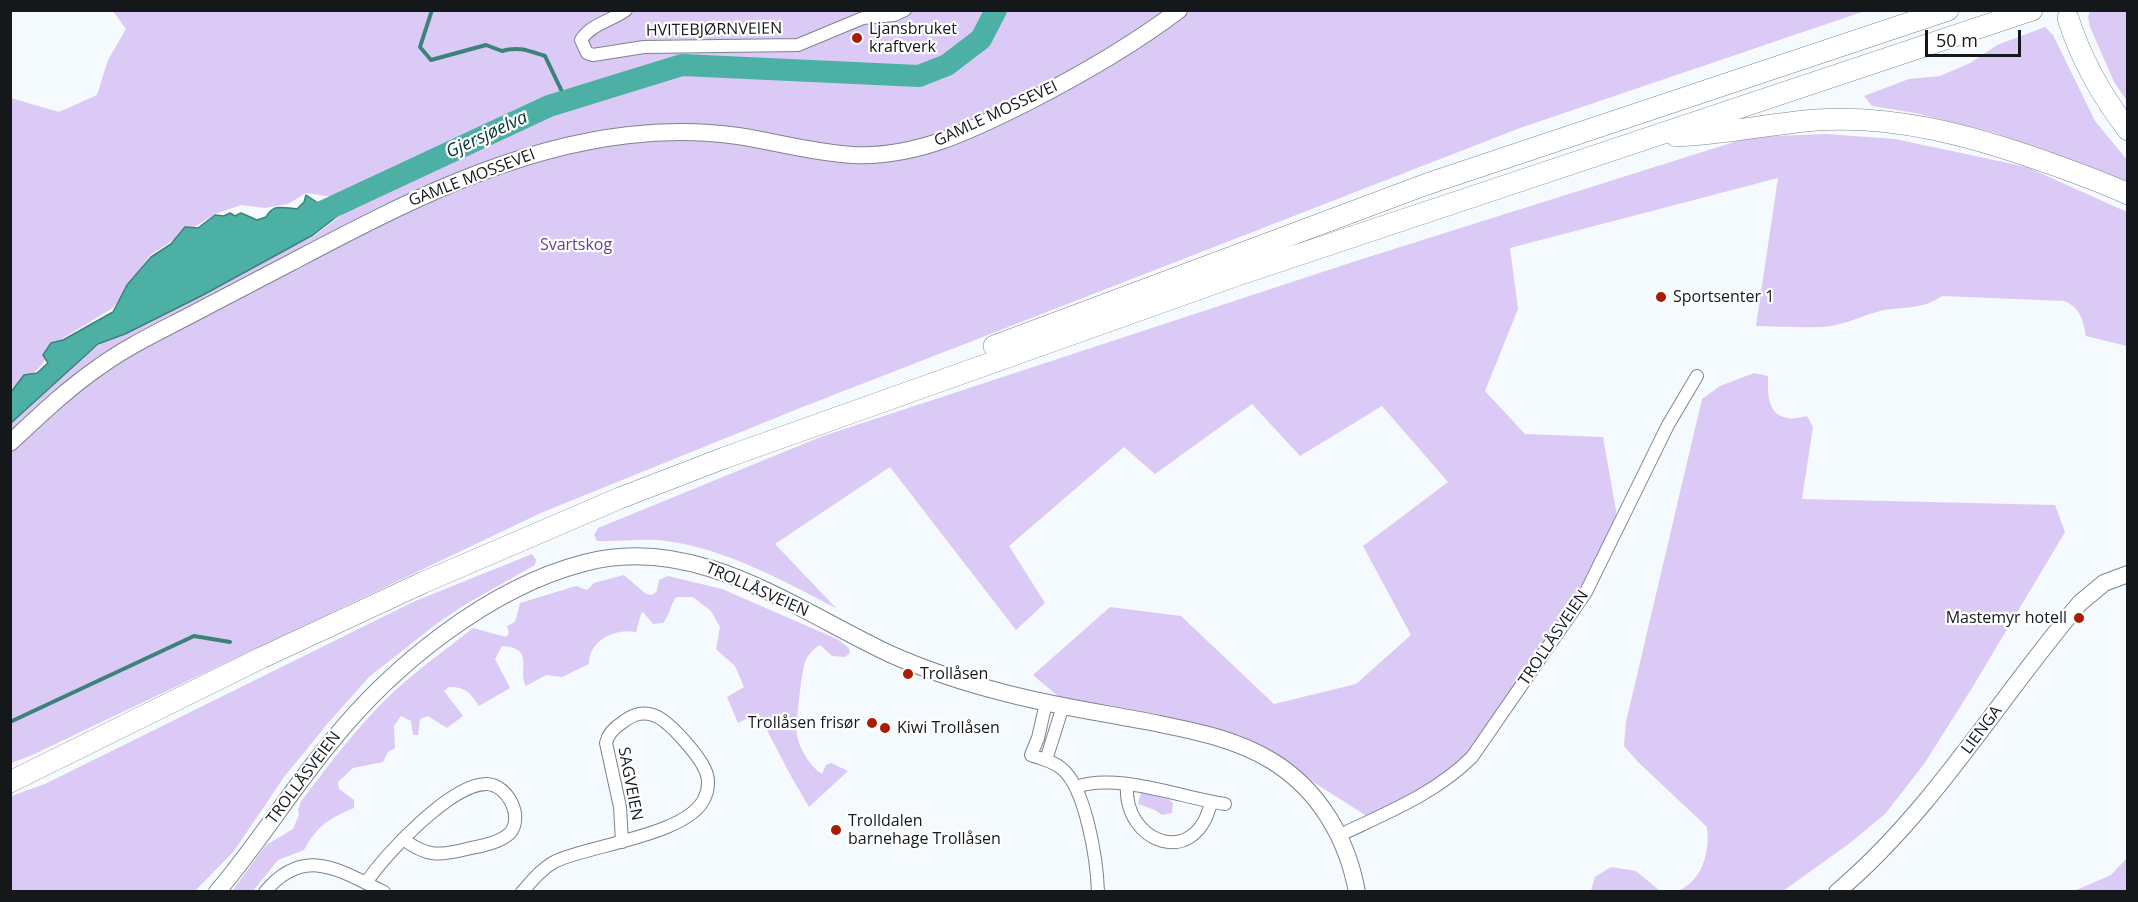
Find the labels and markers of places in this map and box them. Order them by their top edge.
place label: Ljansbruket kraftverk [869,19,957,57]
marker: Ljansbruket kraftverk [850,31,864,45]
place label: Sportsenter 1 [1673,287,1774,307]
marker: Sportsenter 1 [1654,290,1668,304]
place label: Mastemyr hotell [1946,608,2067,628]
marker: Mastemyr hotell [2072,611,2086,625]
place label: Trollåsen [920,664,988,684]
marker: Trollåsen [901,667,915,681]
place label: Trollåsen frisør [748,713,860,733]
marker: Trollåsen frisør [865,716,879,730]
place label: Kiwi Trollåsen [897,718,1000,738]
marker: Kiwi Trollåsen [878,721,892,735]
place label: Trolldalen barnehage Trollåsen [848,811,1001,849]
marker: Trolldalen barnehage Trollåsen [829,823,843,837]

